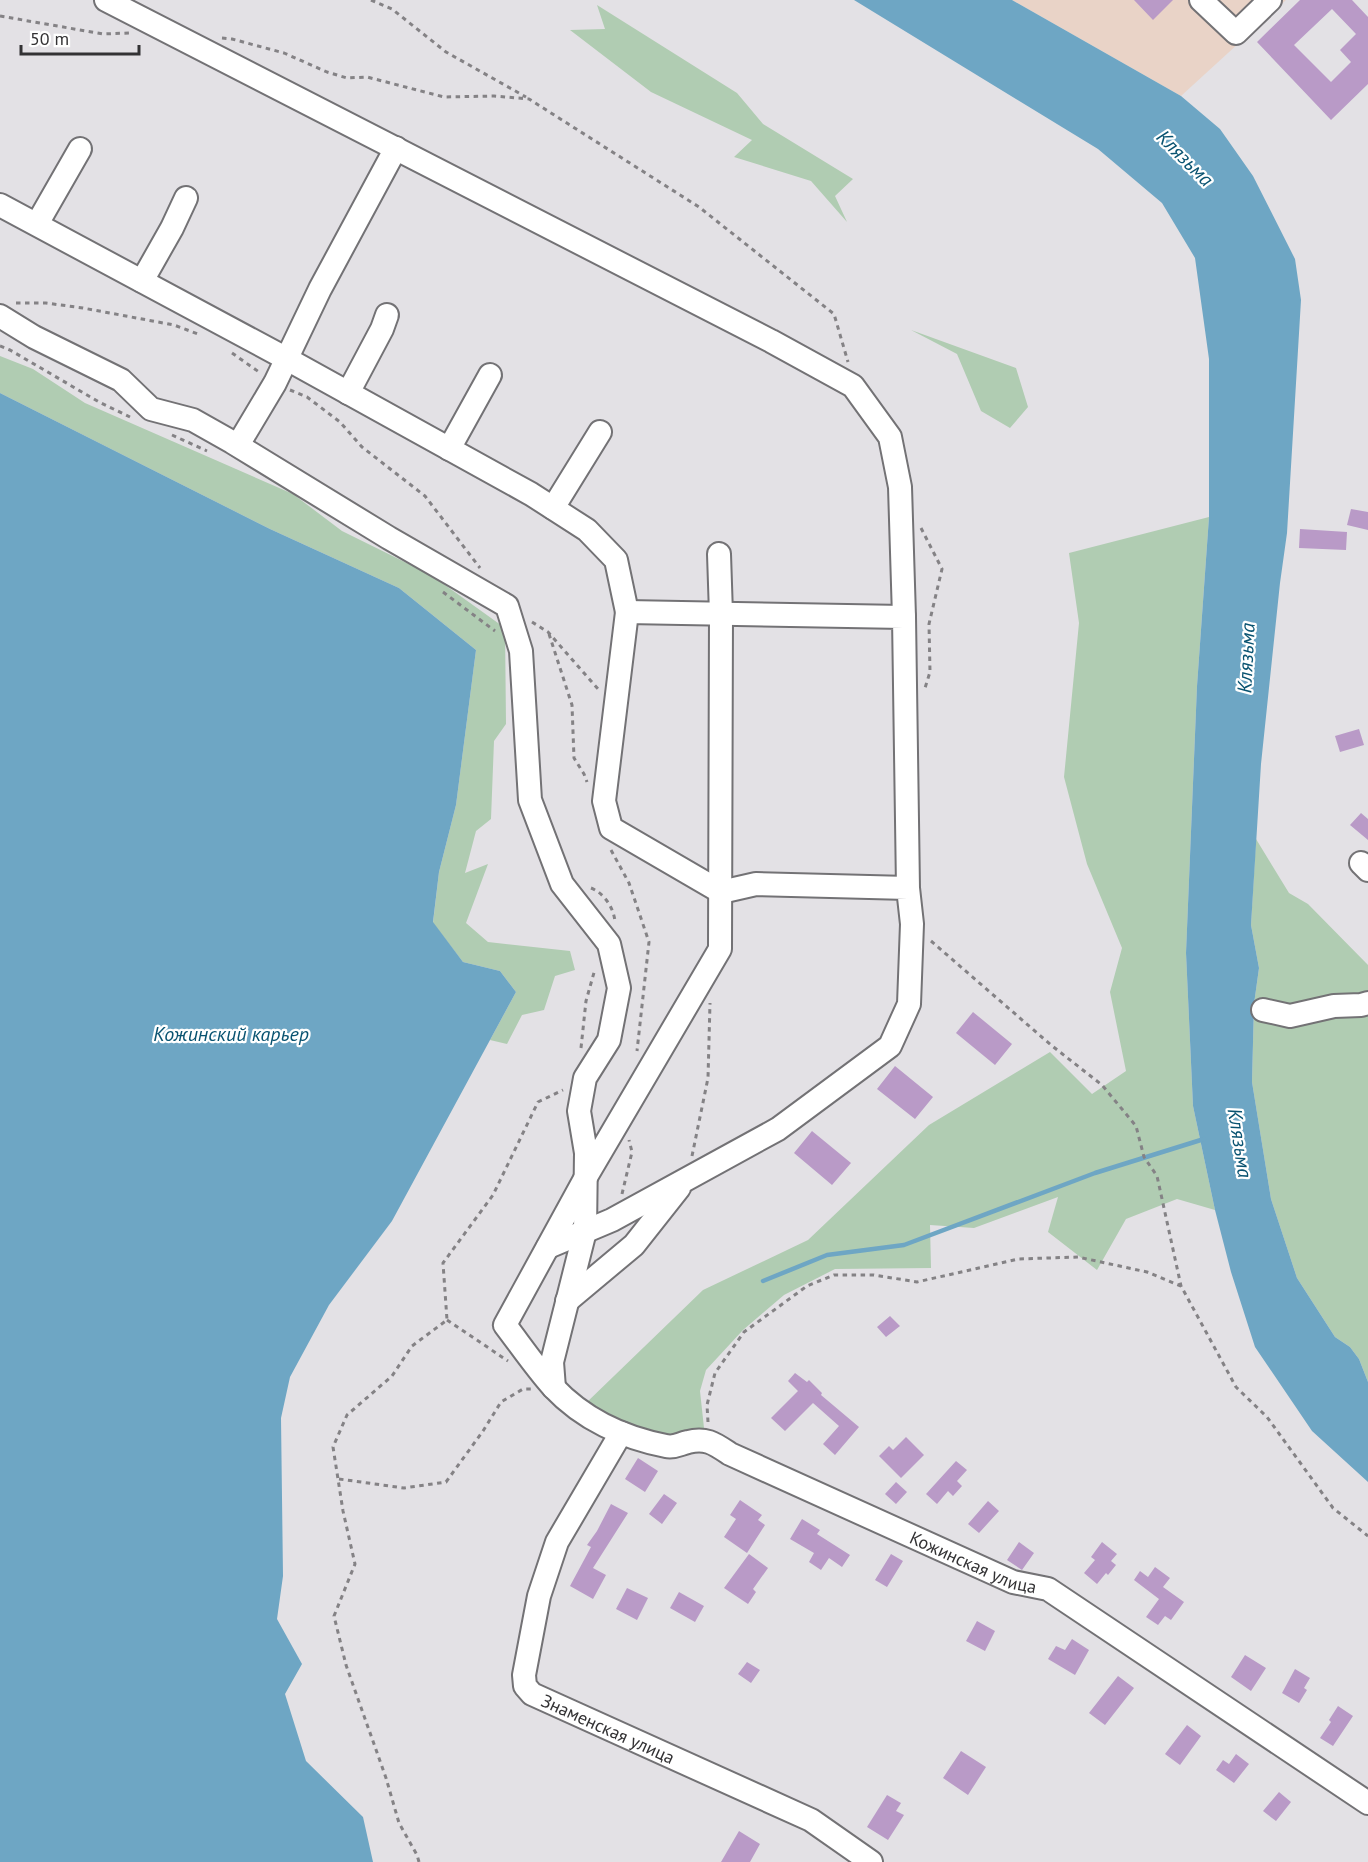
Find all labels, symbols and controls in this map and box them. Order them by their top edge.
scale bar [21,18,140,56]
text: 50 m [30,27,69,50]
water label: Клязьма [1151,124,1219,192]
water label: Клязьма [1231,622,1261,694]
water label: Кожинский карьер [153,1021,309,1047]
water label: Клязьма [1222,1106,1258,1180]
street label: Кожинская улица [906,1525,1039,1598]
street label: Знаменская улица [538,1688,678,1768]

